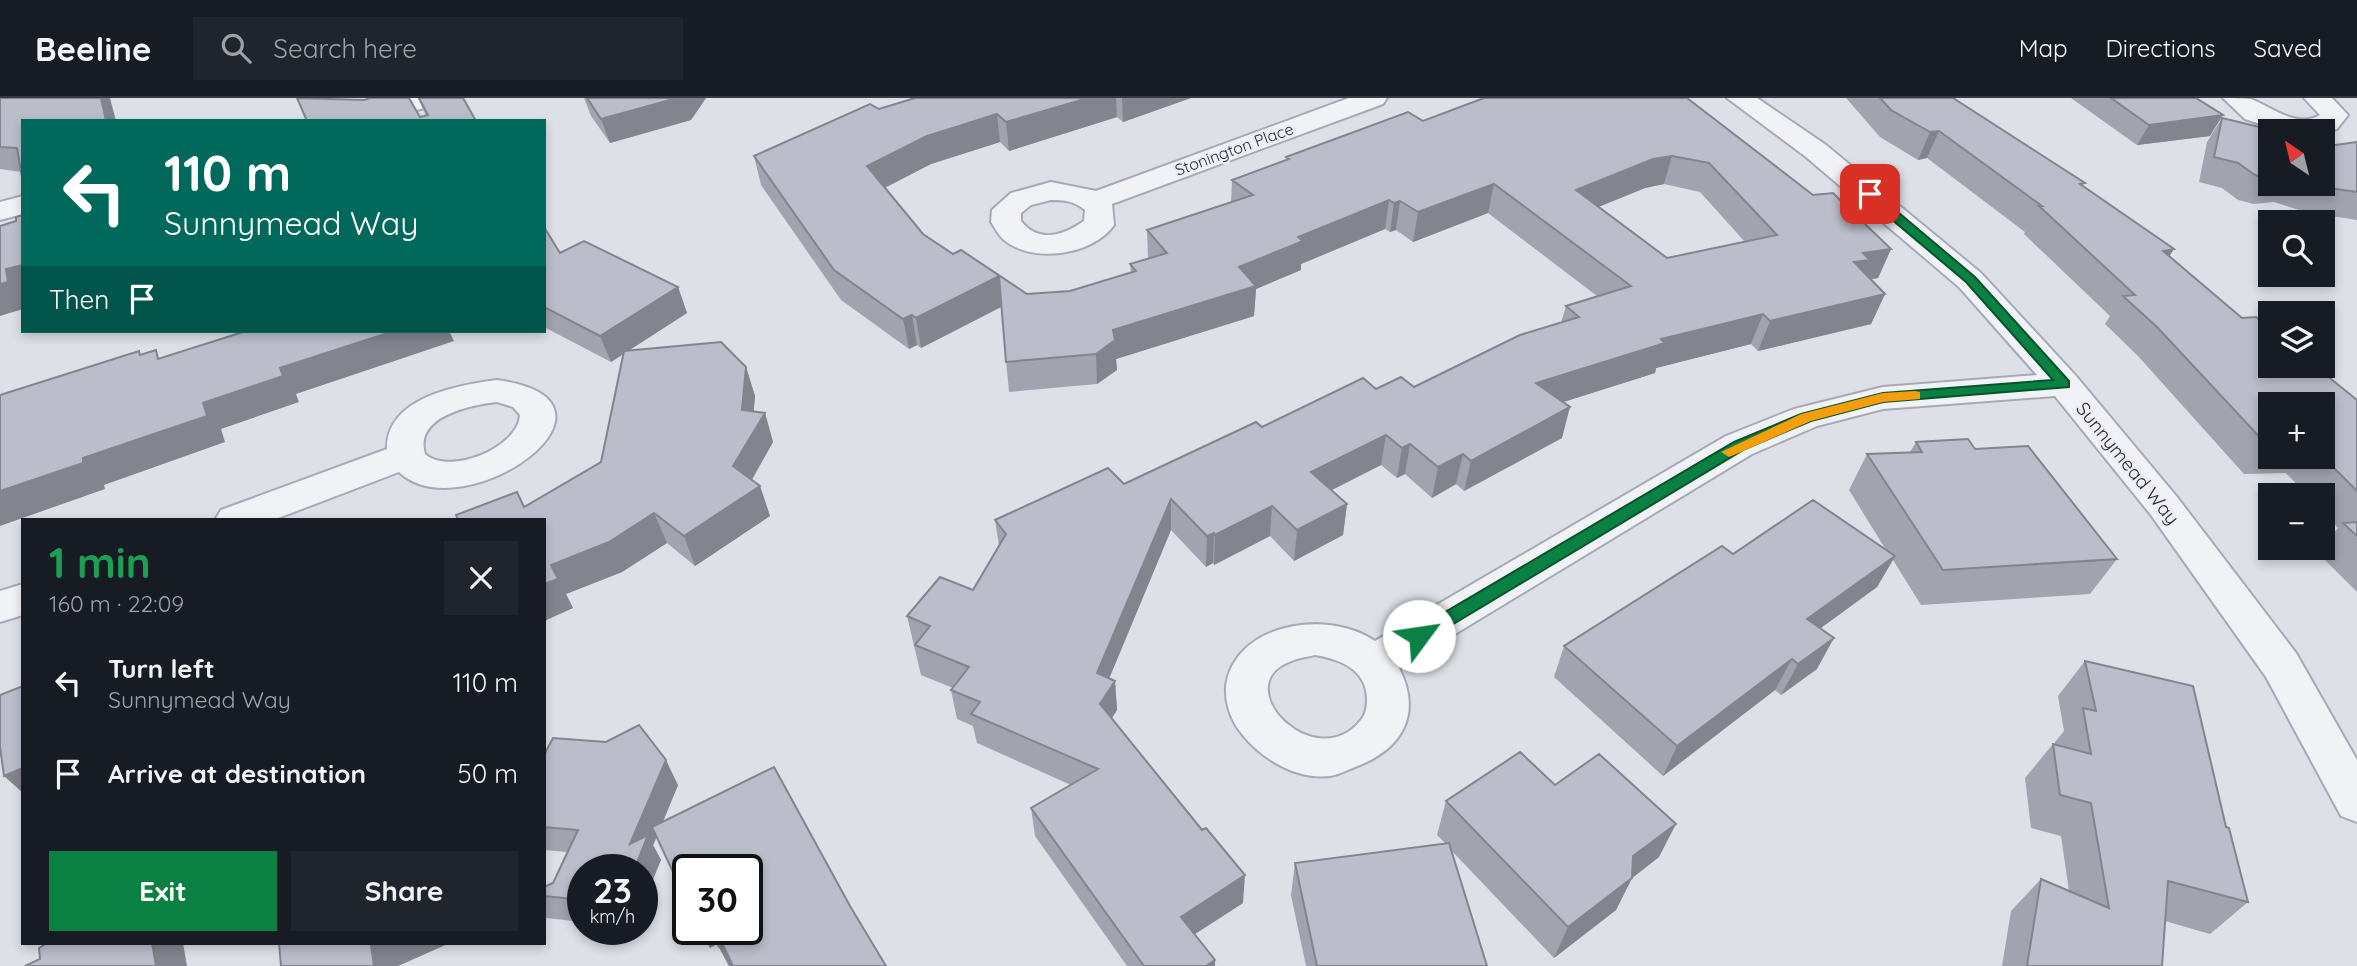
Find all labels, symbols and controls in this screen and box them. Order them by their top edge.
search box [193,17,683,80]
text: Beeline [35,28,151,69]
icon: search [217,29,255,67]
text: Search here [273,32,417,65]
text: Map [2019,33,2068,63]
text: Directions [2106,33,2216,63]
text: Saved [2254,33,2322,63]
street label: Stonington Place [1172,118,1296,180]
north arrow [2258,119,2334,196]
map controls [2258,119,2335,560]
text: 110 m [164,142,291,203]
icon: left [49,147,140,238]
pin [1840,164,1900,224]
icon: arrive [1851,175,1889,213]
text: Sunnymead Way [164,203,418,243]
button: search [2258,210,2335,287]
icon: arrive [123,280,161,318]
text: Then [49,283,109,316]
button: layers [2258,301,2335,378]
button: + [2258,392,2335,469]
street label: Sunnymead Way [2071,397,2185,529]
button: − [2258,483,2335,560]
text: 1 min [49,536,151,589]
button: close [444,541,518,615]
text: 160 m · 22:09 [49,589,184,618]
position arrow [1382,599,1456,673]
text: Turn left [108,652,215,685]
icon: left [49,664,87,702]
text: 110 m [452,666,518,699]
text: Sunnymead Way [108,685,291,714]
icon: arrive [49,755,87,793]
text: Arrive at destination [108,757,366,790]
text: 50 m [458,757,518,790]
button: Exit [49,851,277,931]
button: Share [291,851,518,931]
speed limit sign: 30 [672,854,763,945]
text: 23 [593,868,632,912]
text: km/h [590,905,635,928]

